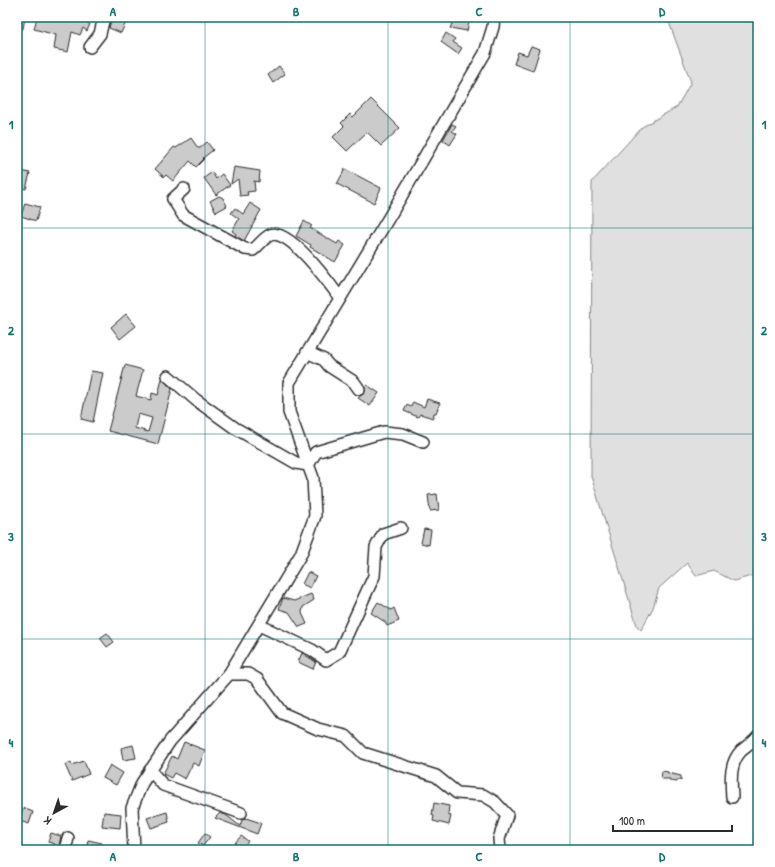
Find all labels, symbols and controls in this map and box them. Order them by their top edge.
text: A [110,2,117,20]
text: B [293,2,300,20]
text: C [475,2,483,20]
text: D [659,2,666,20]
text: 1 [9,115,14,133]
text: 1 [762,115,767,133]
text: 2 [8,321,15,339]
text: 2 [761,321,768,339]
text: 3 [8,527,14,545]
text: 3 [761,527,767,545]
text: 4 [9,733,14,751]
text: 4 [762,733,767,751]
north arrow [34,793,74,833]
scale bar [613,807,732,833]
text: 100 m [619,812,645,829]
text: K [41,813,54,828]
text: A [110,847,117,865]
text: B [293,847,300,865]
text: C [475,847,483,865]
text: D [659,847,666,865]

